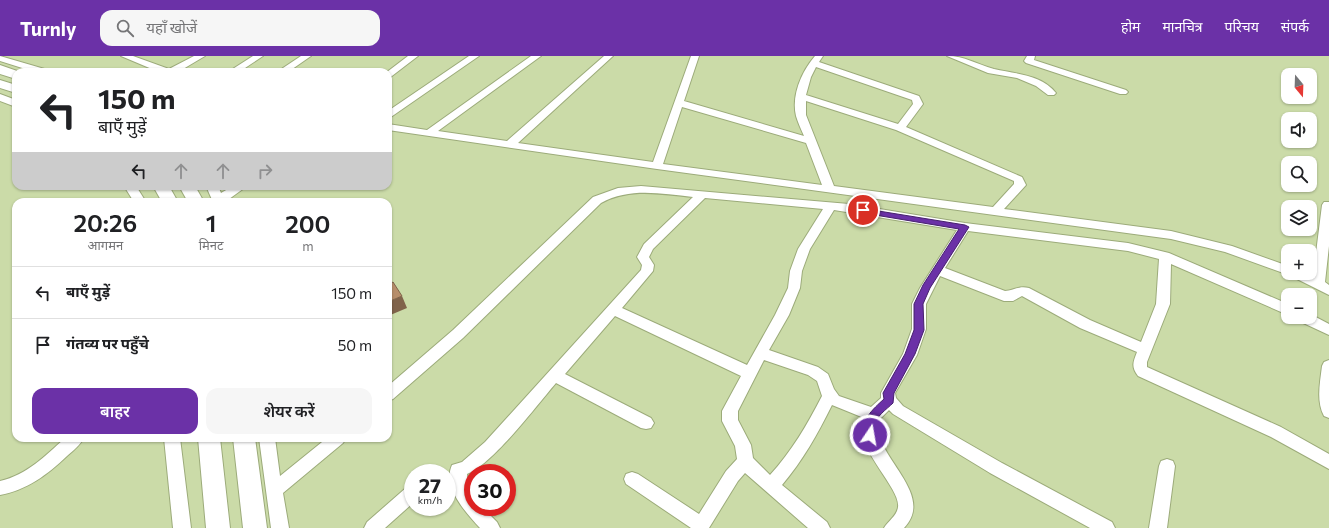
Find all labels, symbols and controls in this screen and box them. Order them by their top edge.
search box [100,10,380,46]
text: Turnly [20,17,76,40]
icon: search [114,17,136,39]
text: यहाँ खोजें [146,18,197,36]
text: होम [1121,18,1140,35]
text: मानचित्र [1162,18,1203,35]
text: परिचय [1225,18,1259,35]
text: संपर्क [1281,18,1309,35]
north arrow [1281,68,1317,104]
map controls [1281,68,1317,324]
text: 150 m [98,81,175,115]
icon: left [32,84,84,136]
button: sound [1281,112,1317,148]
text: बाएँ मुड़ें [98,115,147,137]
button: search [1281,156,1317,192]
icon: left [128,160,150,182]
icon: ahead [170,160,192,182]
icon: ahead [212,160,234,182]
icon: right [254,160,276,182]
pin [846,193,880,227]
icon: arrive [852,199,874,221]
button: layers [1281,200,1317,236]
text: 20:26 [74,208,137,237]
text: 1 [206,208,217,237]
text: 200 [285,209,330,238]
text: आगमन [88,237,123,253]
text: मिनट [199,237,224,253]
text: m [302,238,313,254]
button: + [1281,244,1317,280]
icon: left [32,282,54,304]
text: बाएँ मुड़ें [66,282,110,300]
text: 150 m [331,284,372,302]
button: − [1281,288,1317,324]
icon: arrive [32,334,54,356]
text: गंतव्य पर पहुँचे [66,334,149,352]
text: 50 m [338,336,372,354]
button: बाहर [32,388,198,434]
button: शेयर करें [206,388,372,434]
position arrow [849,414,891,456]
speed limit sign: 30 [464,464,516,516]
text: 27 [419,473,441,497]
text: km/h [418,494,442,506]

